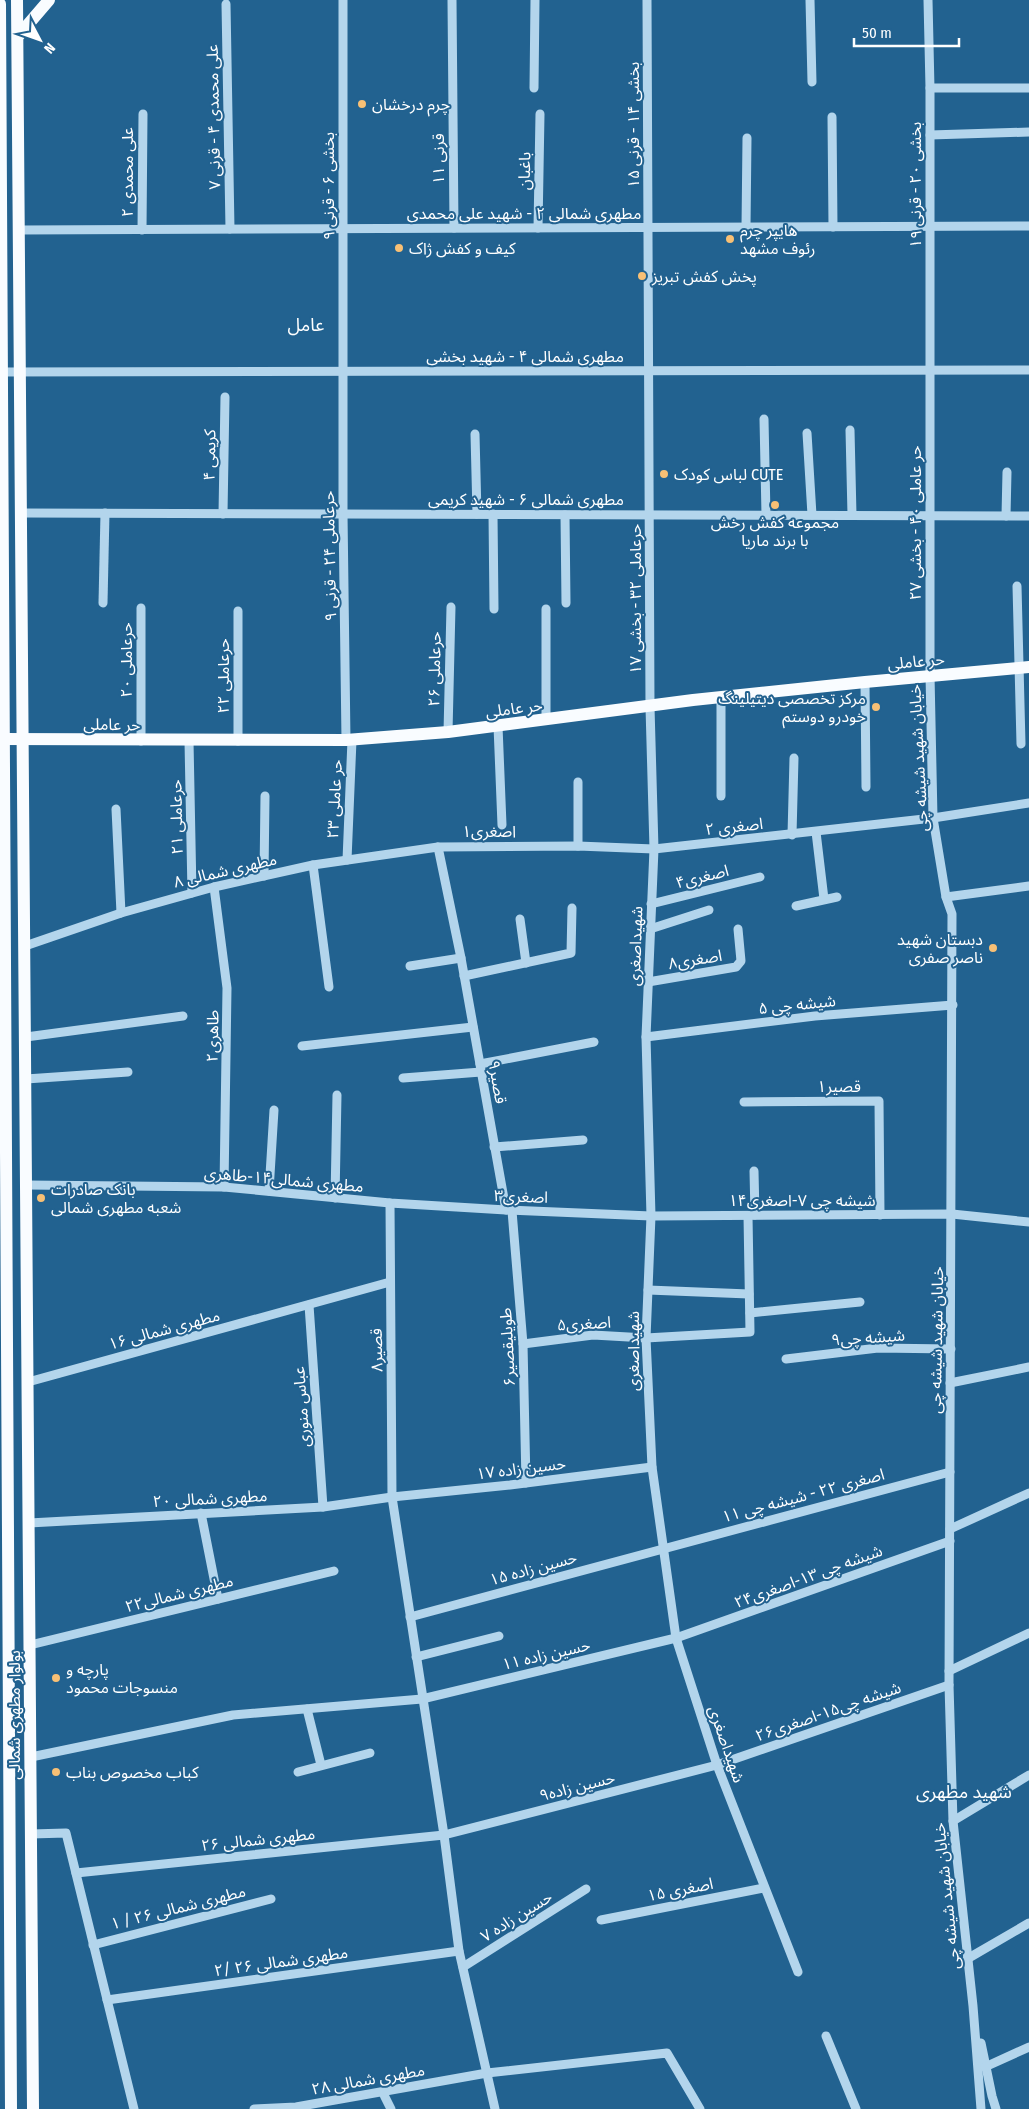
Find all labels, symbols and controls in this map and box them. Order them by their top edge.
north arrow [15,15,65,65]
scale bar [854,15,959,47]
text: 50 m [862,24,892,42]
text: N [40,39,59,57]
street label: علی محمدی ۴ - قرنی ۷ [203,44,224,190]
street label: بخشی ۱۴ - قرنی ۱۵ [624,62,643,188]
place label: چرم درخشان [372,95,450,117]
marker: چرم درخشان [356,98,368,110]
street label: بخشی ۲۰ - قرنی ۱۹ [906,122,925,248]
street label: علی محمدی ۲ [118,127,137,217]
street label: بخشی ۶ - قرنی ۹ [319,132,338,240]
street label: قرنی ۱۱ [429,133,448,185]
street label: باغبان [515,152,534,190]
street label: مطهری شمالی ۲ - شهید علی محمدی [407,204,641,223]
place label: هایپر چرم رئوف مشهد [740,221,815,258]
marker: هایپر چرم رئوف مشهد [724,233,736,245]
place label: کیف و کفش ژاک [409,239,516,258]
marker: کیف و کفش ژاک [393,242,405,254]
place label: پخش کفش تبریز [651,267,757,287]
marker: پخش کفش تبریز [636,270,648,282]
district label: عامل [288,314,324,336]
street label: مطهری شمالی ۴ - شهید بخشی [426,347,624,366]
street label: کریمی ۴ [200,429,219,481]
street label: حر عاملی ۴۰ - بخشی ۲۷ [906,446,925,600]
place label: لباس کودک CUTE [674,465,783,484]
marker: لباس کودک CUTE [658,468,670,480]
street label: مطهری شمالی ۶ - شهید کریمی [428,490,624,509]
street label: حرعاملی ۲۴ - قرنی ۹ [319,491,340,621]
marker: مجموعه کفش رخش با برند ماریا [769,499,781,511]
place label: مجموعه کفش رخش با برند ماریا [711,513,839,550]
street label: حرعاملی ۳۲ - بخشی ۱۷ [626,524,645,674]
street label: حرعاملی ۲۰ [117,622,136,698]
street label: حرعاملی ۲۶ [424,631,445,707]
street label: حرعاملی ۲۲ [214,638,233,714]
street label: حر عاملی [887,650,945,673]
street label: خیابان شهید شیشه چی [905,684,933,832]
place label: مرکز تخصصی دیتیلینگ خودرو دوستم [718,689,866,729]
street label: حر عاملی [485,696,544,721]
marker: مرکز تخصصی دیتیلینگ خودرو دوستم [870,701,882,713]
street label: حر عاملی [83,715,141,734]
street label: حر عاملی ۲۳ [323,759,346,839]
street label: حرعاملی ۲۱ [166,779,187,855]
street label: اصغری ۲ [704,814,764,839]
street label: اصغری۱ [462,822,516,841]
street label: مطهری شمالی ۸ [172,849,279,892]
street label: اصغری۴ [674,861,731,892]
street label: شهیداصغری [625,906,646,986]
place label: دبستان شهید ناصر صفری [897,930,983,967]
marker: دبستان شهید ناصر صفری [987,942,999,954]
street label: اصغری۸ [667,946,723,973]
street label: شیشه چی ۵ [757,991,837,1019]
street label: طاهری۲ [203,1010,222,1062]
street label: قصیر۹ [484,1059,511,1105]
street label: قصیر۱ [817,1077,861,1096]
street label: مطهری شمالی۱۴-طاهری [203,1163,364,1196]
place label: بانک صادرات شعبه مطهری شمالی [51,1180,181,1217]
street label: اصغری۳ [494,1186,548,1207]
street label: شیشه چی ۷-اصغری۱۴ [728,1191,876,1211]
marker: بانک صادرات شعبه مطهری شمالی [35,1192,47,1204]
street label: خیابان شهید شیشه چی [926,1266,948,1414]
street label: مطهری شمالی ۱۶ [106,1305,222,1353]
street label: طویلیقصیر۶ [496,1307,519,1387]
street label: شهیداصغری [624,1311,643,1391]
street label: اصغری۵ [556,1313,612,1334]
street label: شیشه چی۹ [830,1325,906,1351]
street label: قصیر۸ [367,1328,386,1372]
street label: عباس منوری [289,1366,314,1448]
street label: حسین زاده ۱۷ [475,1454,567,1483]
street label: اصغری ۲۲ - شیشه چی ۱۱ [720,1465,887,1527]
street label: مطهری شمالی ۲۰ [152,1486,268,1511]
street label: شیشه چی ۱۳-اصغری۲۴ [732,1541,885,1613]
street label: حسین زاده ۱۵ [487,1548,579,1589]
street label: مطهری شمالی۲۲ [123,1571,235,1616]
street label: حسین زاده ۱۱ [500,1635,592,1674]
street label: بولوار مطهری شمالی [5,1650,24,1780]
place label: پارچه و منسوجات محمود [66,1660,178,1697]
marker: پارچه و منسوجات محمود [50,1672,62,1684]
street label: شیشه چی۱۵-اصغری۲۶ [753,1678,904,1746]
street label: شهیداصغری [704,1703,749,1785]
place label: كباب مخصوص بناب [66,1763,199,1782]
marker: كباب مخصوص بناب [50,1766,62,1778]
street label: حسین زاده۹ [537,1768,617,1805]
district label: شهید مطهری [916,1781,1012,1803]
street label: خیابان شهید شیشه چی [929,1822,965,1970]
street label: مطهری شمالی ۲۶ [200,1824,316,1855]
street label: اصغری ۱۵ [645,1874,715,1905]
street label: مطهری شمالی ۲۶ / ۱ [109,1881,248,1933]
street label: حسین زاده ۷ [477,1887,556,1946]
street label: مطهری شمالی ۲۶ /۲ [213,1943,349,1980]
street label: مطهری شمالی ۲۸ [310,2060,426,2099]

